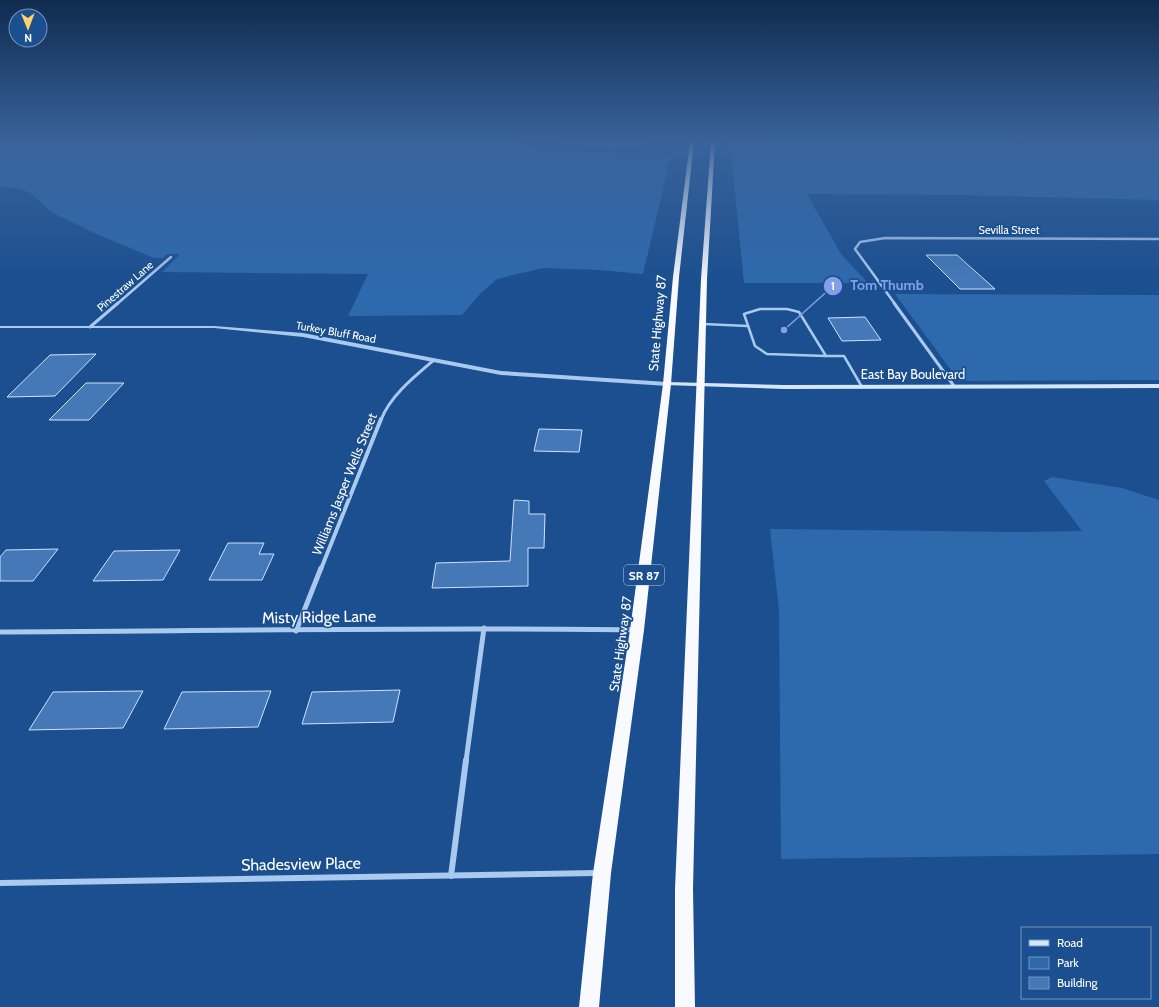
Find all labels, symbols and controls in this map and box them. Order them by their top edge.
north arrow [8,8,48,48]
text: N [24,31,32,45]
street label: Sevilla Street [979,223,1040,237]
street label: Pinestraw Lane [94,257,156,314]
callout: Tom Thumb [823,273,932,299]
street label: State Highway 87 [645,274,669,372]
text: Tom Thumb [850,276,924,294]
text: 1 [831,278,835,293]
street label: Turkey Bluff Road [295,318,377,346]
street label: East Bay Boulevard [861,366,965,382]
street label: Williams Jasper Wells Street [308,410,380,557]
road number: SR 87 [624,565,664,585]
street label: State Highway 87 [605,595,635,693]
street label: Misty Ridge Lane [262,607,376,627]
street label: Shadesview Place [241,853,361,875]
legend [1021,927,1151,999]
text: Road [1057,935,1083,950]
text: Park [1057,955,1079,970]
text: Building [1057,975,1099,990]

